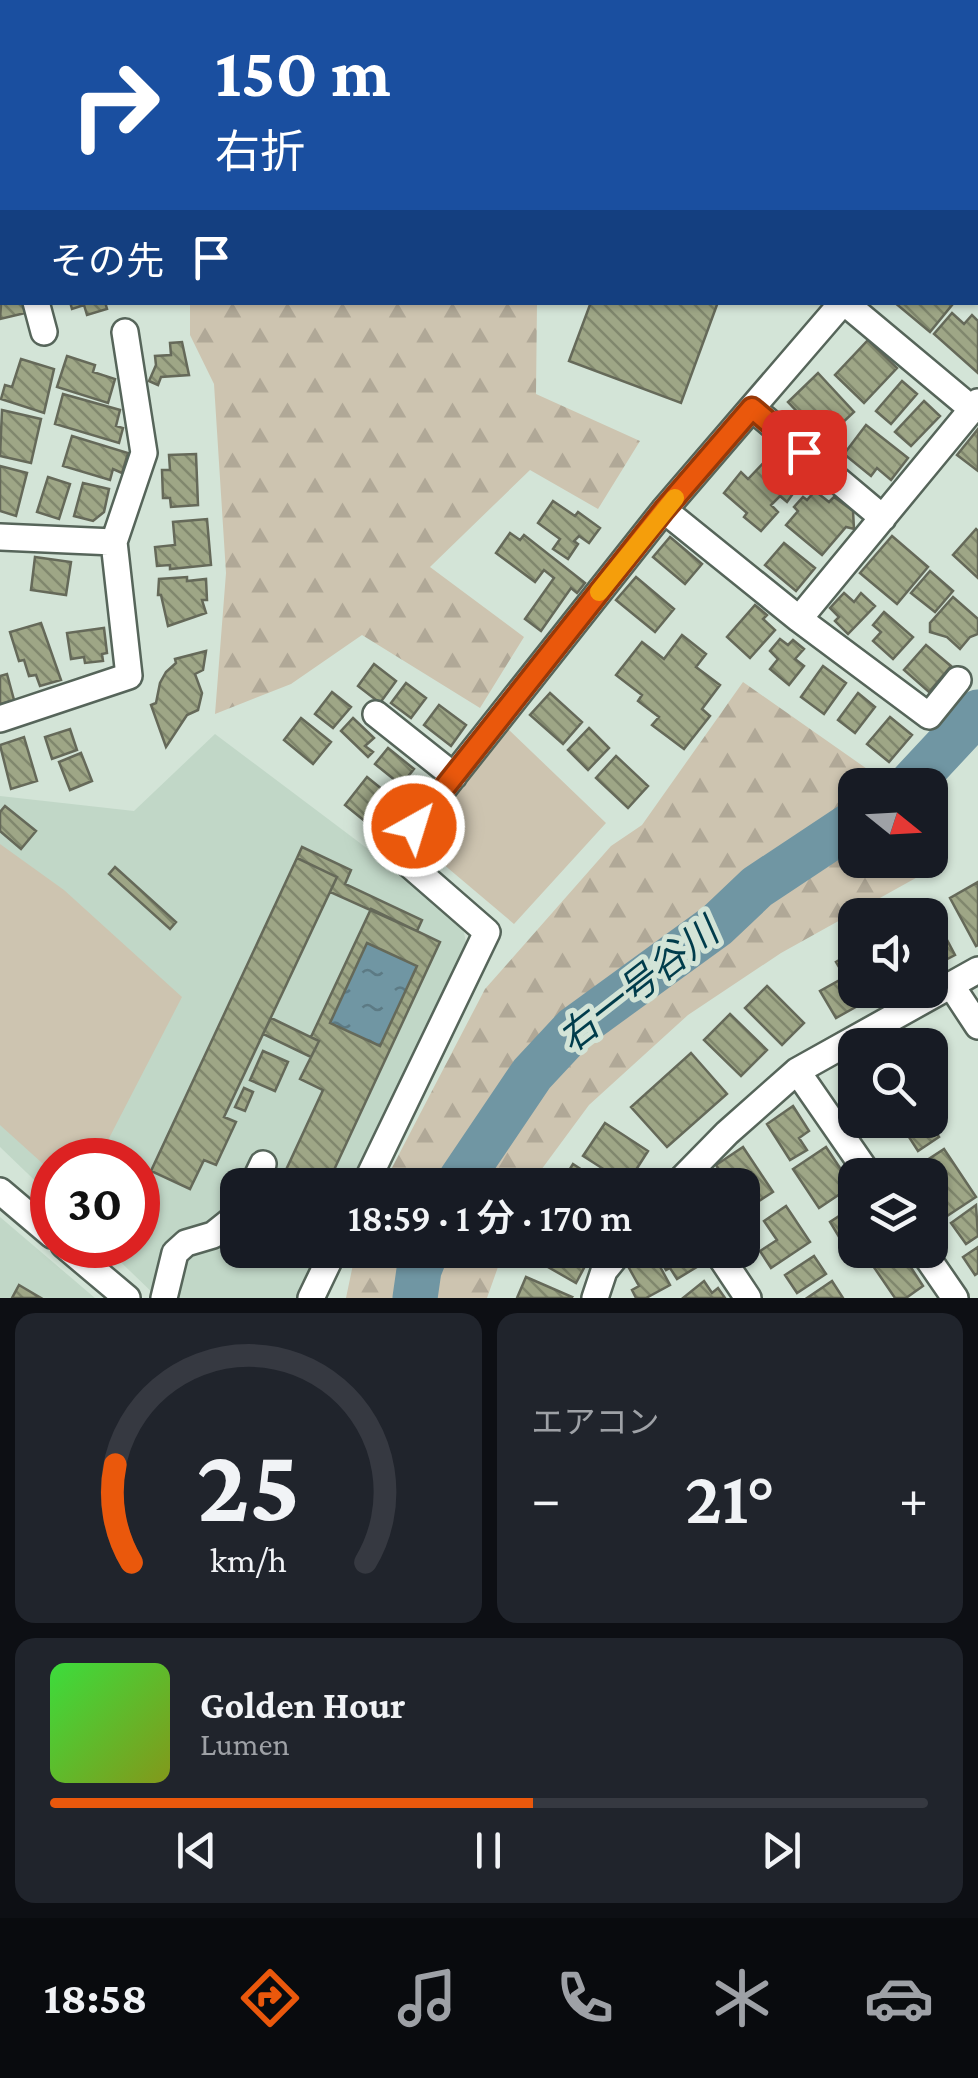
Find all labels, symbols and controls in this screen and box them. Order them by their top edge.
text: 150 m [215,33,391,111]
icon: right [50,40,180,170]
text: 右折 [215,127,305,177]
icon: arrive [184,230,239,285]
text: その先 [50,240,164,282]
pin [762,410,847,495]
icon: arrive [777,425,832,480]
north arrow [838,768,948,878]
map controls [838,768,948,1268]
position arrow [362,774,466,878]
button: sound [838,898,948,1008]
water label: 右一号谷川 [550,908,729,1060]
button: search [838,1028,948,1138]
speed limit sign: 30 [30,1138,160,1268]
button: layers [838,1158,948,1268]
text: 18:59 · 1 分 · 170 m [348,1197,632,1239]
text: エアコン [532,1404,660,1440]
text: 25 [196,1427,300,1542]
text: 21° [685,1456,775,1539]
text: − [532,1468,561,1529]
text: + [899,1468,928,1529]
text: km/h [210,1540,287,1580]
text: Golden Hour [200,1684,406,1726]
text: Lumen [200,1726,290,1762]
icon: previous [169,1823,224,1878]
icon: pause [461,1823,516,1878]
icon: next [754,1823,809,1878]
icon: directions [235,1963,305,2033]
icon: music [392,1963,462,2033]
icon: phone [550,1963,620,2033]
icon: climate [707,1963,777,2033]
icon: car [864,1963,934,2033]
text: 18:58 [44,1973,147,2023]

